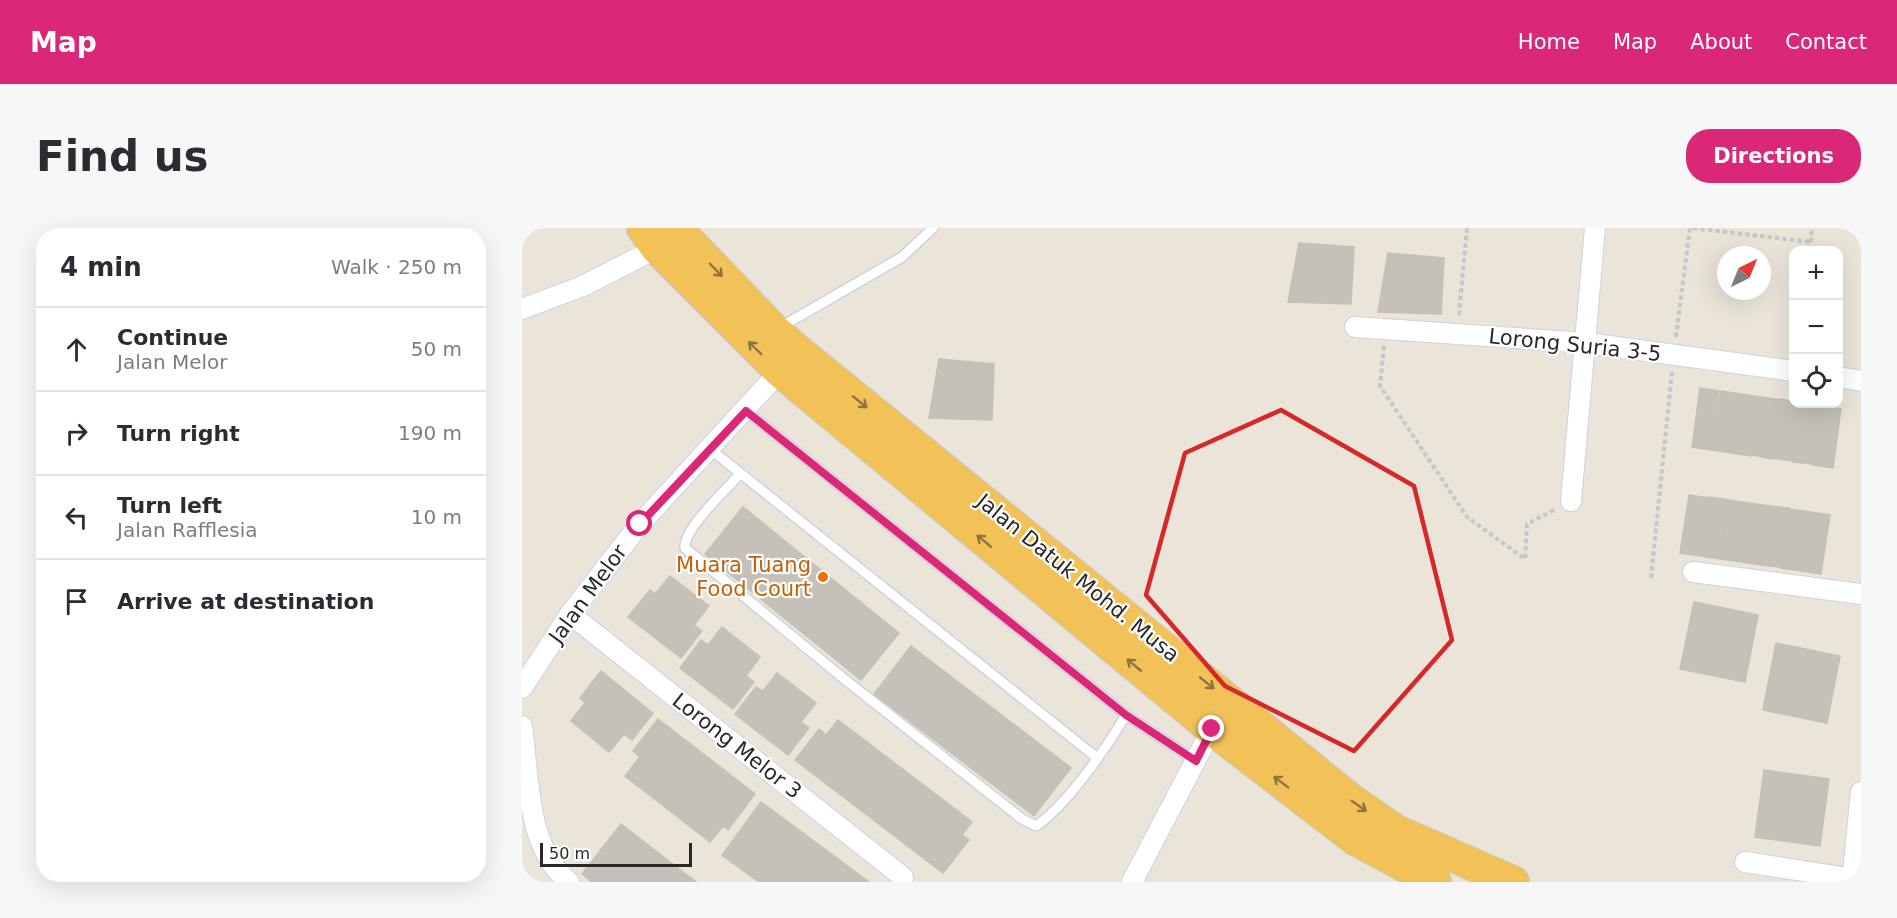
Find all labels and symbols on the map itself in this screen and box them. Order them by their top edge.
north arrow [1717,246,1771,300]
one-way arrow [709,263,724,278]
street label: Lorong Suria 3-5 [1487,324,1663,366]
one-way arrow [747,340,762,355]
one-way arrow [852,395,868,408]
street label: Jalan Datuk Mohd. Musa [970,488,1184,667]
route start [626,510,652,536]
one-way arrow [976,534,992,547]
street label: Jalan Melor [543,540,632,650]
place label: Muara Tuang Food Court [676,553,811,601]
marker: Muara Tuang Food Court [816,570,830,584]
one-way arrow [1127,658,1142,672]
one-way arrow [1199,677,1215,690]
street label: Lorong Melor 3 [668,688,806,804]
route end [1198,715,1224,741]
one-way arrow [1273,776,1289,789]
one-way arrow [1350,800,1367,812]
scale bar [540,840,692,868]

